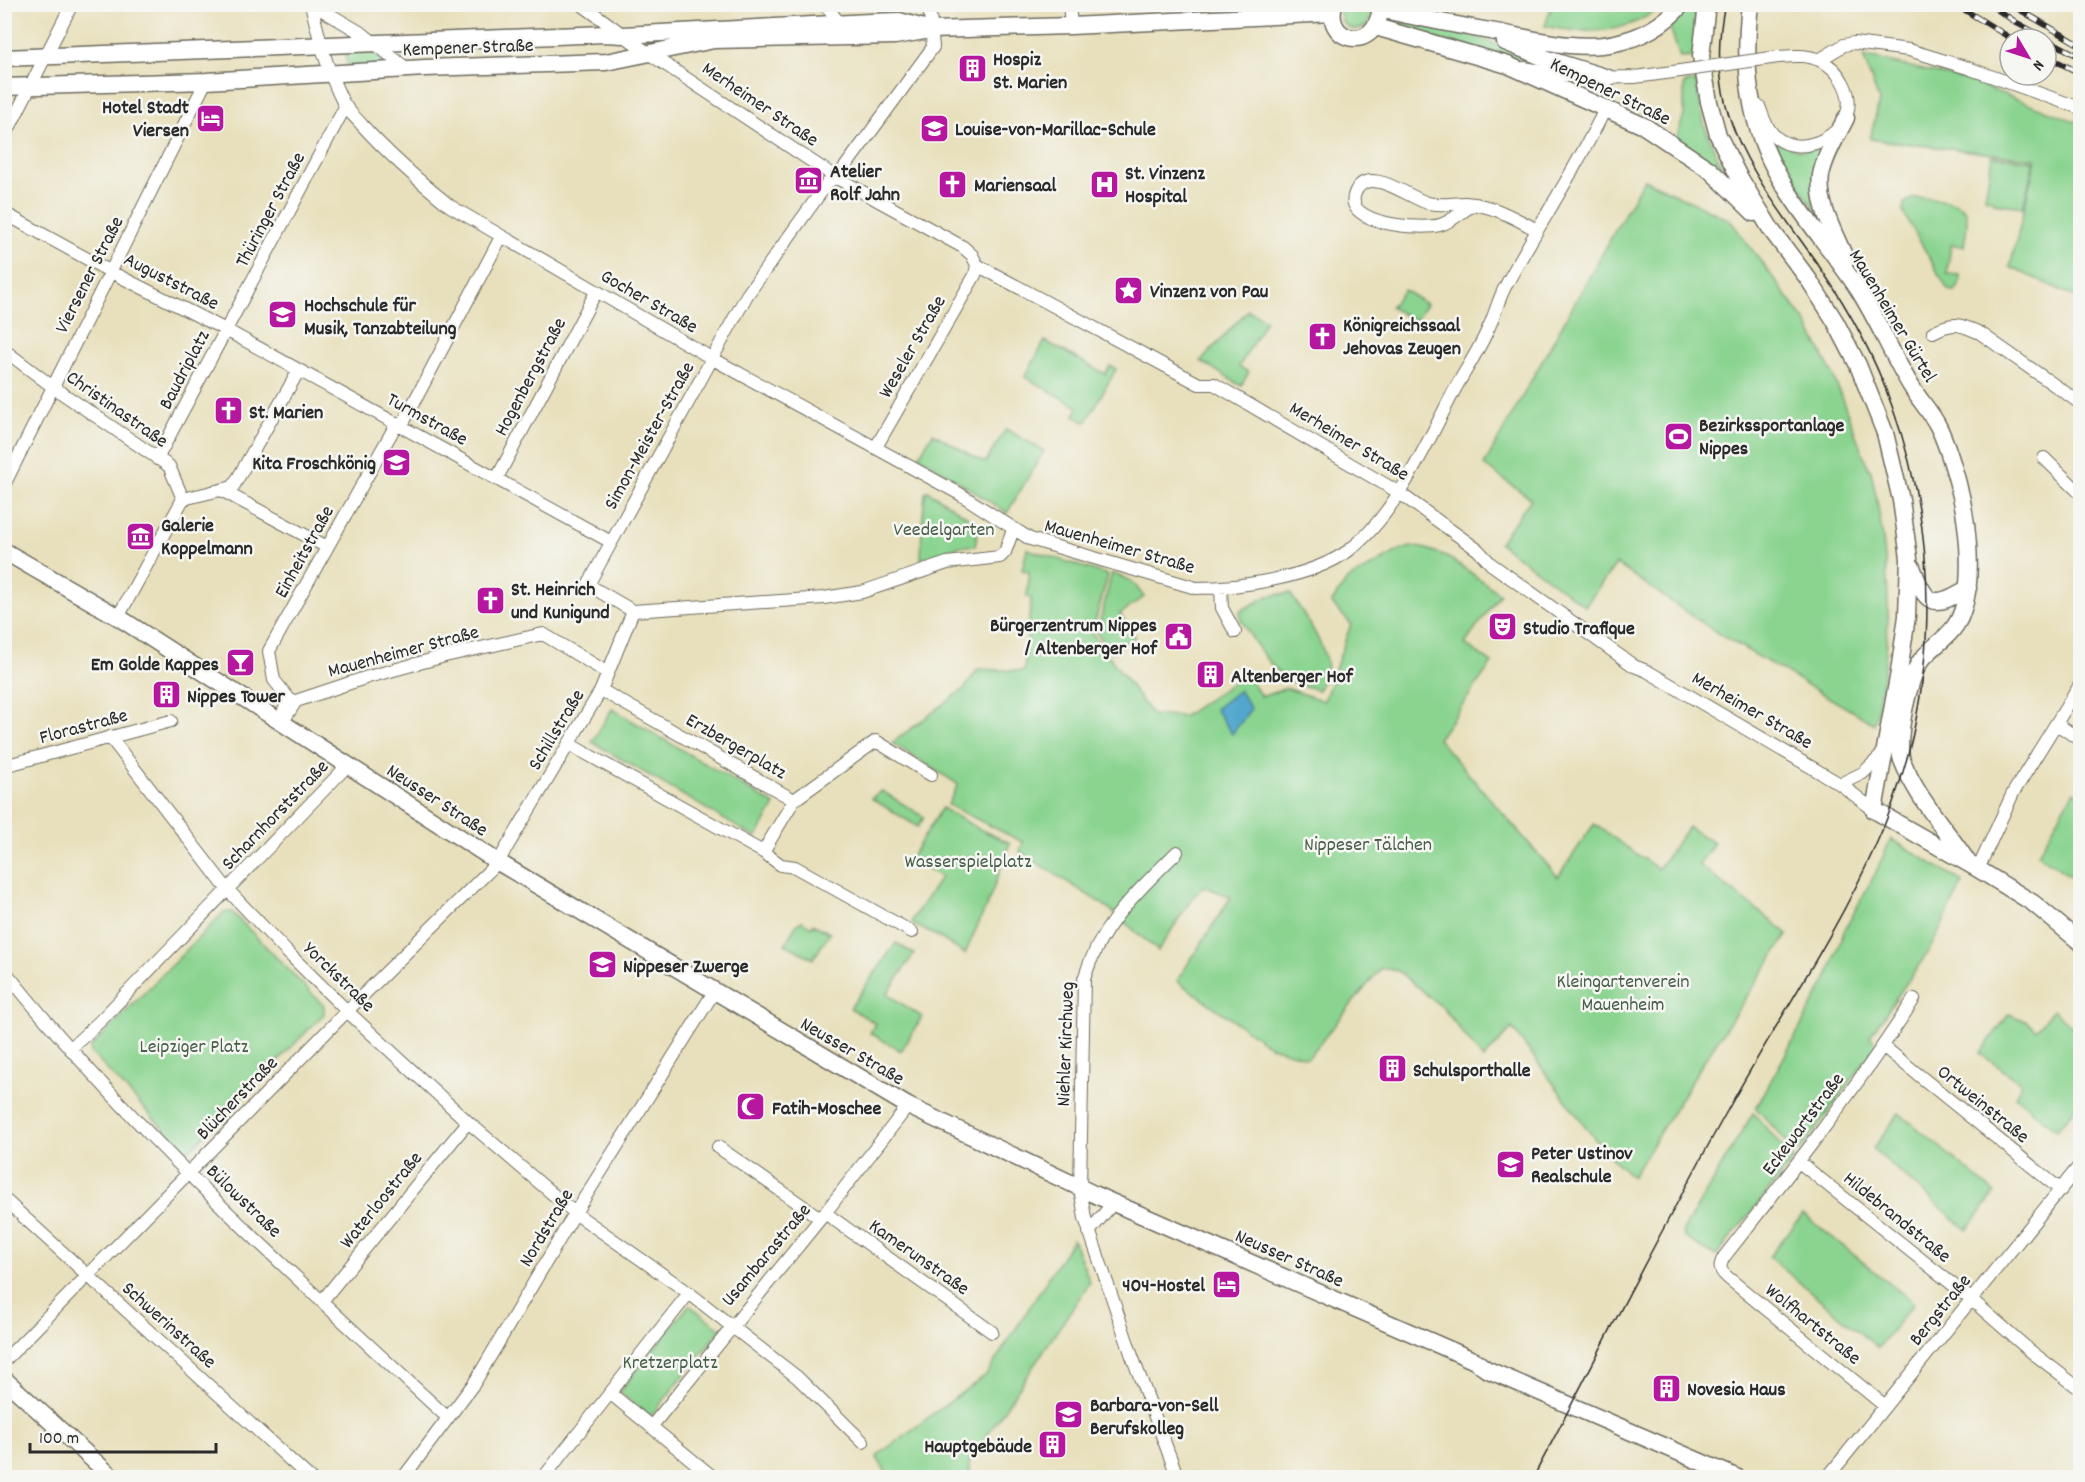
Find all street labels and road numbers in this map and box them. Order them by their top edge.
street label: Kempener Straße [402,33,534,65]
street label: Kempener Straße [1545,51,1675,134]
street label: Merheimer Straße [695,56,823,155]
street label: Thüringer Straße [229,148,314,273]
street label: Viersener Straße [49,212,132,339]
street label: Mauenheimer Gürtel [1841,245,1942,389]
street label: Auguststraße [118,247,223,319]
street label: Gocher Straße [595,263,703,342]
street label: Weseler Straße [873,291,954,404]
street label: Hogenbergstraße [489,313,575,442]
street label: Baudriplatz [153,325,218,415]
street label: Simon-Meister-Straße [598,357,703,516]
street label: Christinastraße [59,365,173,456]
street label: Turmstraße [381,387,472,454]
street label: Merheimer Straße [1283,396,1414,490]
street label: Einheitstraße [269,501,343,604]
street label: Mauenheimer Straße [1041,513,1198,583]
street label: Mauenheimer Straße [325,619,483,687]
street label: Merheimer Straße [1686,666,1817,758]
street label: Schillstraße [522,685,593,776]
street label: Florastraße [37,703,131,753]
street label: Erzbergerplatz [680,707,791,788]
street label: Scharnhorststraße [216,754,336,878]
street label: Neusser Straße [380,758,493,845]
street label: Yorckstraße [296,937,380,1020]
street label: Niehler Kirchweg [1051,981,1083,1107]
street label: Neusser Straße [794,1011,909,1094]
street label: Blücherstraße [191,1051,286,1147]
street label: Ortweinstraße [1930,1059,2035,1152]
street label: Eckewartstraße [1756,1067,1852,1182]
street label: Waterloostraße [334,1146,430,1256]
street label: Bülowstraße [199,1159,287,1246]
street label: Hildebrandstraße [1836,1166,1956,1271]
street label: Nordstraße [513,1184,582,1273]
street label: Usambarastraße [716,1198,819,1314]
street label: Kamerunstraße [862,1213,975,1304]
street label: Neusser Straße [1230,1223,1348,1296]
street label: Bergstraße [1904,1269,1979,1353]
street label: Schwerinstraße [114,1276,222,1377]
street label: Wolfhartstraße [1758,1278,1866,1373]

